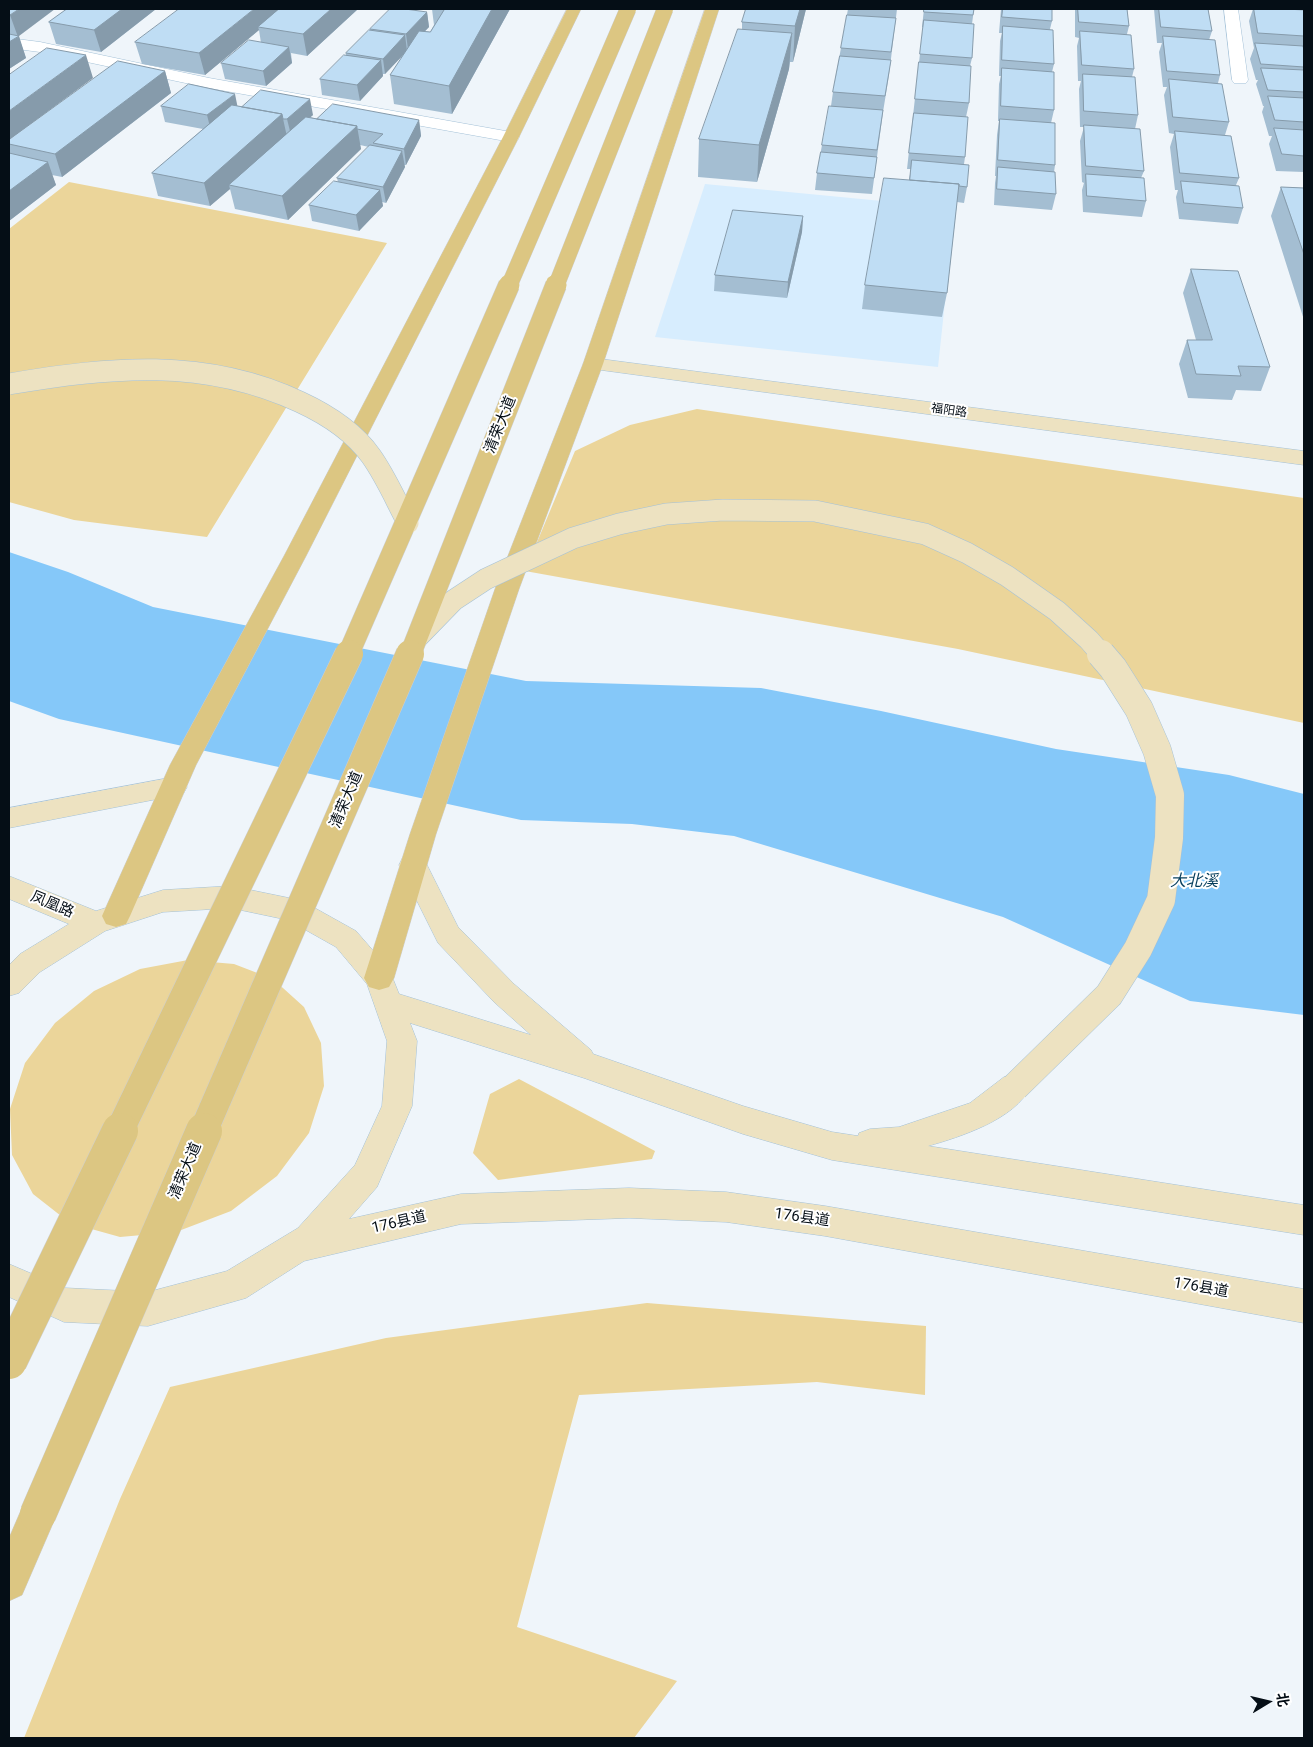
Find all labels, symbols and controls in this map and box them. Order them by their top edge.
street label: 清荣大道 [481,394,521,456]
street label: 福阳路 [930,401,968,421]
street label: 清荣大道 [327,769,367,831]
water label: 大北溪 [1170,872,1218,892]
street label: 凤凰路 [28,888,76,922]
street label: 清荣大道 [166,1140,206,1202]
street label: 176县道 [773,1205,831,1231]
street label: 176县道 [370,1208,428,1238]
street label: 176县道 [1172,1274,1230,1302]
north arrow [1243,1677,1293,1727]
text: 北 [1274,1691,1292,1708]

